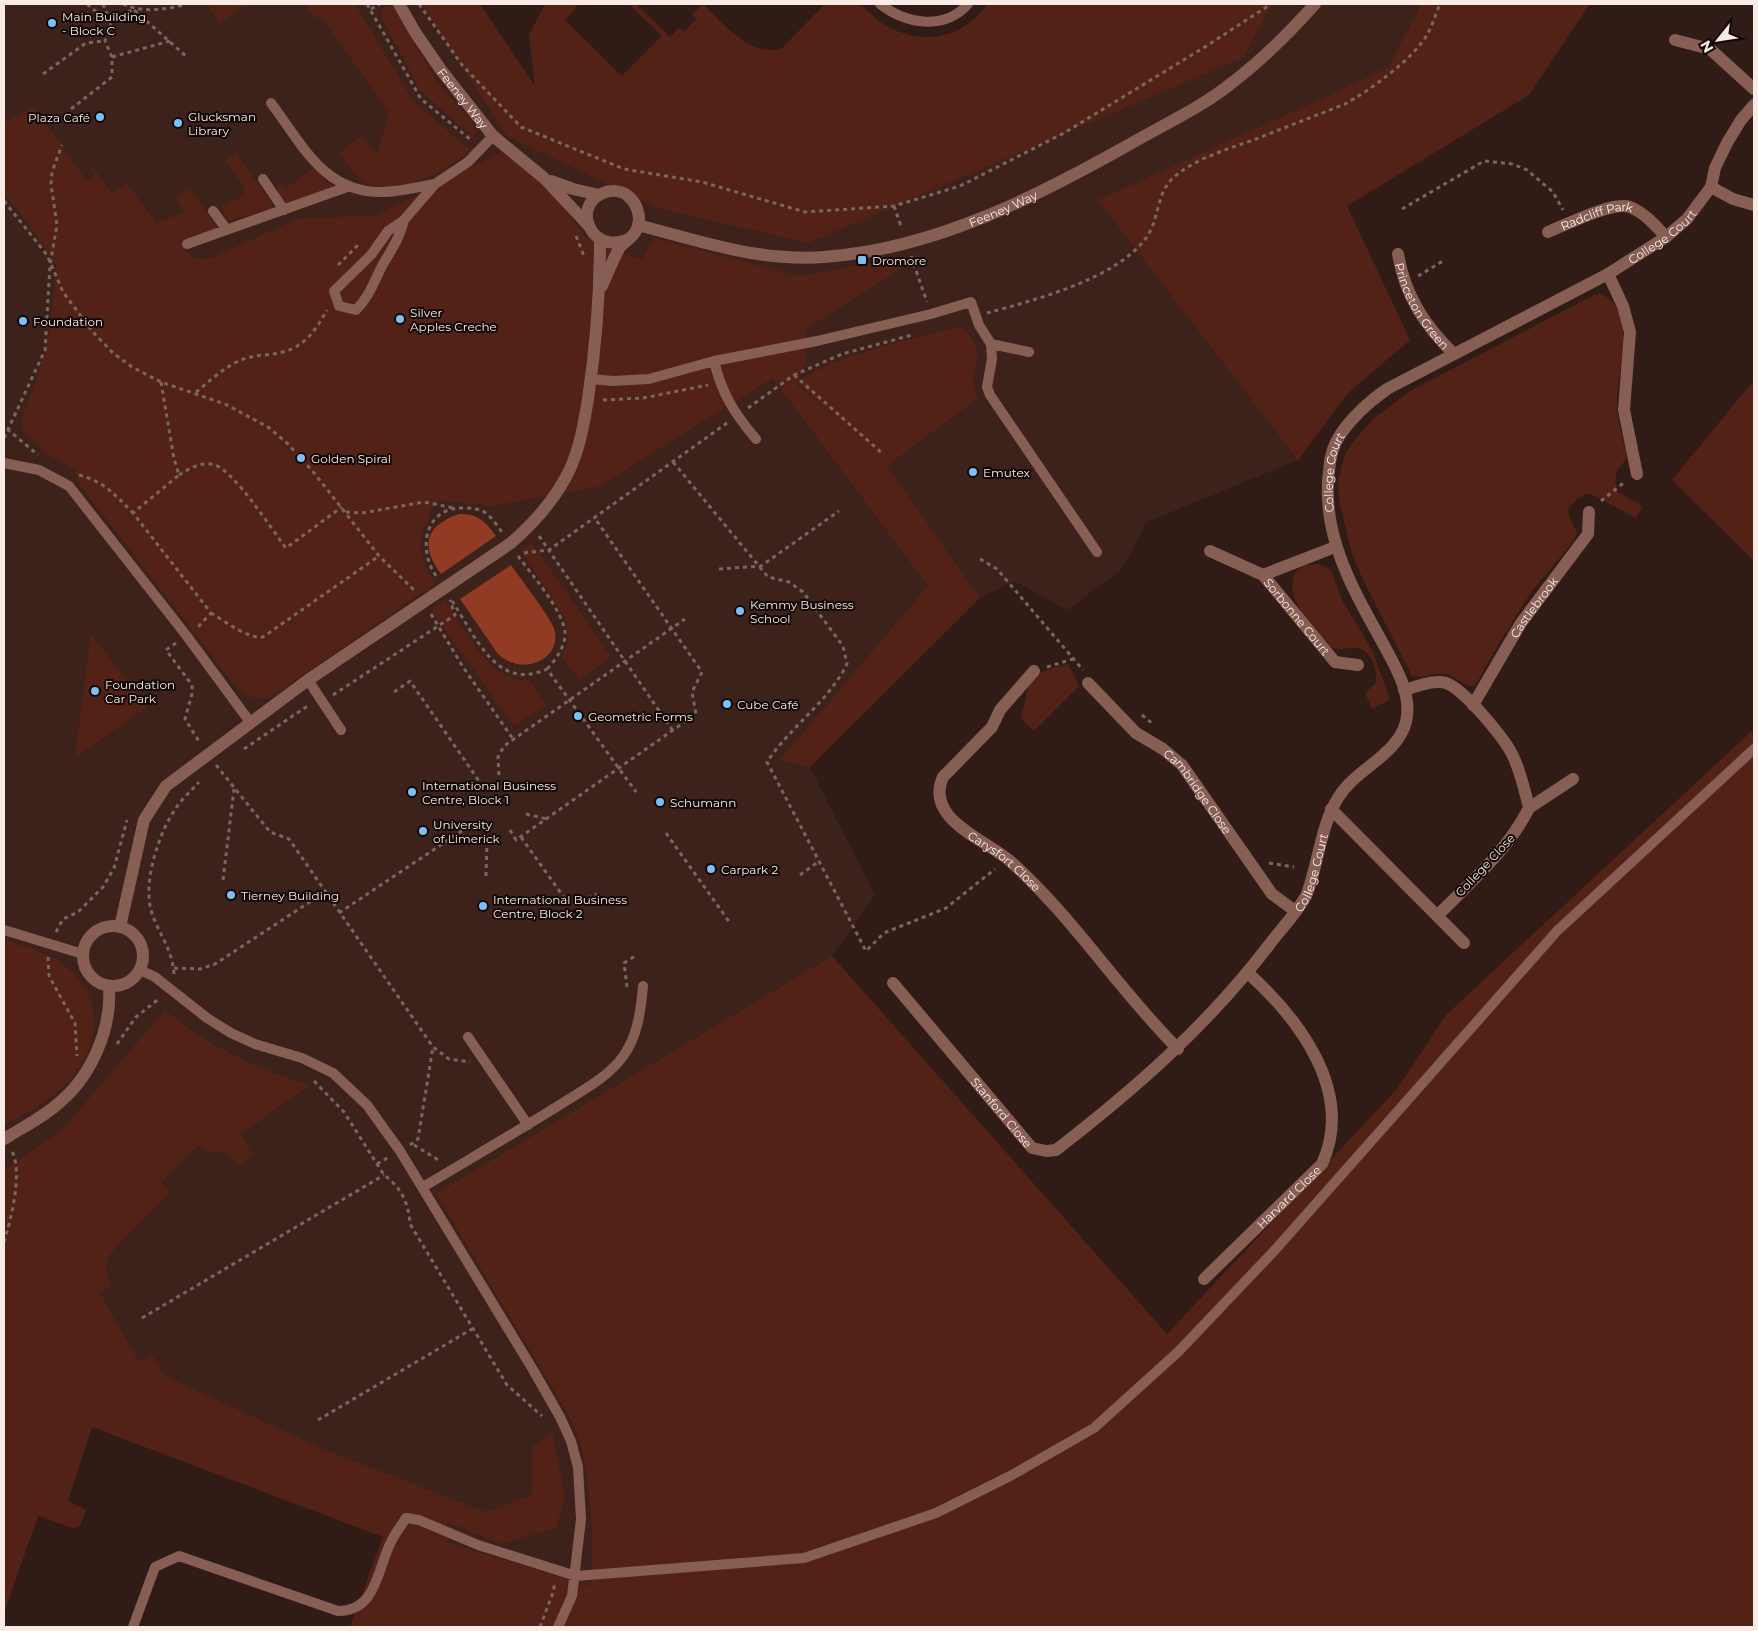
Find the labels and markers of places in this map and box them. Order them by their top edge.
place label: Main Building - Block C [62,9,146,38]
marker: Main Building - Block C [46,17,58,29]
place label: Glucksman Library [188,109,256,138]
place label: Plaza Café [28,110,90,125]
marker: Plaza Café [94,111,106,123]
marker: Glucksman Library [172,117,184,129]
place label: Dromore [872,253,926,268]
marker: Dromore [856,254,868,266]
place label: Silver Apples Creche [410,305,497,334]
marker: Silver Apples Creche [394,313,406,325]
place label: Foundation [33,314,103,329]
marker: Foundation [17,315,29,327]
place label: Golden Spiral [311,451,391,466]
marker: Golden Spiral [295,452,307,464]
place label: Emutex [983,465,1031,480]
marker: Emutex [967,466,979,478]
place label: Kemmy Business School [750,597,854,626]
marker: Kemmy Business School [734,605,746,617]
place label: Foundation Car Park [105,677,175,706]
marker: Foundation Car Park [89,685,101,697]
place label: Cube Café [737,697,799,712]
marker: Cube Café [721,698,733,710]
place label: Geometric Forms [588,709,693,724]
marker: Geometric Forms [572,710,584,722]
place label: International Business Centre, Block 1 [422,778,556,807]
marker: International Business Centre, Block 1 [406,786,418,798]
place label: Schumann [670,795,736,810]
marker: Schumann [654,796,666,808]
place label: University of Limerick [433,817,501,846]
marker: University of Limerick [417,825,429,837]
place label: Carpark 2 [721,862,778,877]
marker: Carpark 2 [705,863,717,875]
place label: Tierney Building [241,888,339,903]
marker: Tierney Building [225,889,237,901]
place label: International Business Centre, Block 2 [493,892,627,921]
marker: International Business Centre, Block 2 [477,900,489,912]

